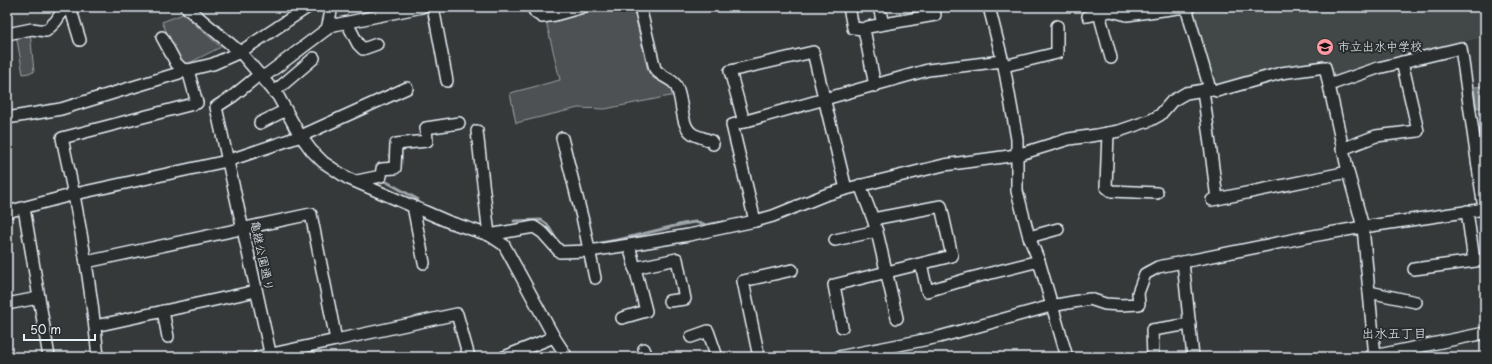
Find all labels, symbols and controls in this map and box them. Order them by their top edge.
school or university icon: 市立出水中学校 [1315,37,1335,57]
place label: 市立出水中学校 [1338,37,1422,55]
street label: 亀継公園通り [247,219,279,293]
scale bar [24,316,95,342]
text: 50 m [30,320,61,338]
district label: 出水五丁目 [1361,323,1427,342]

